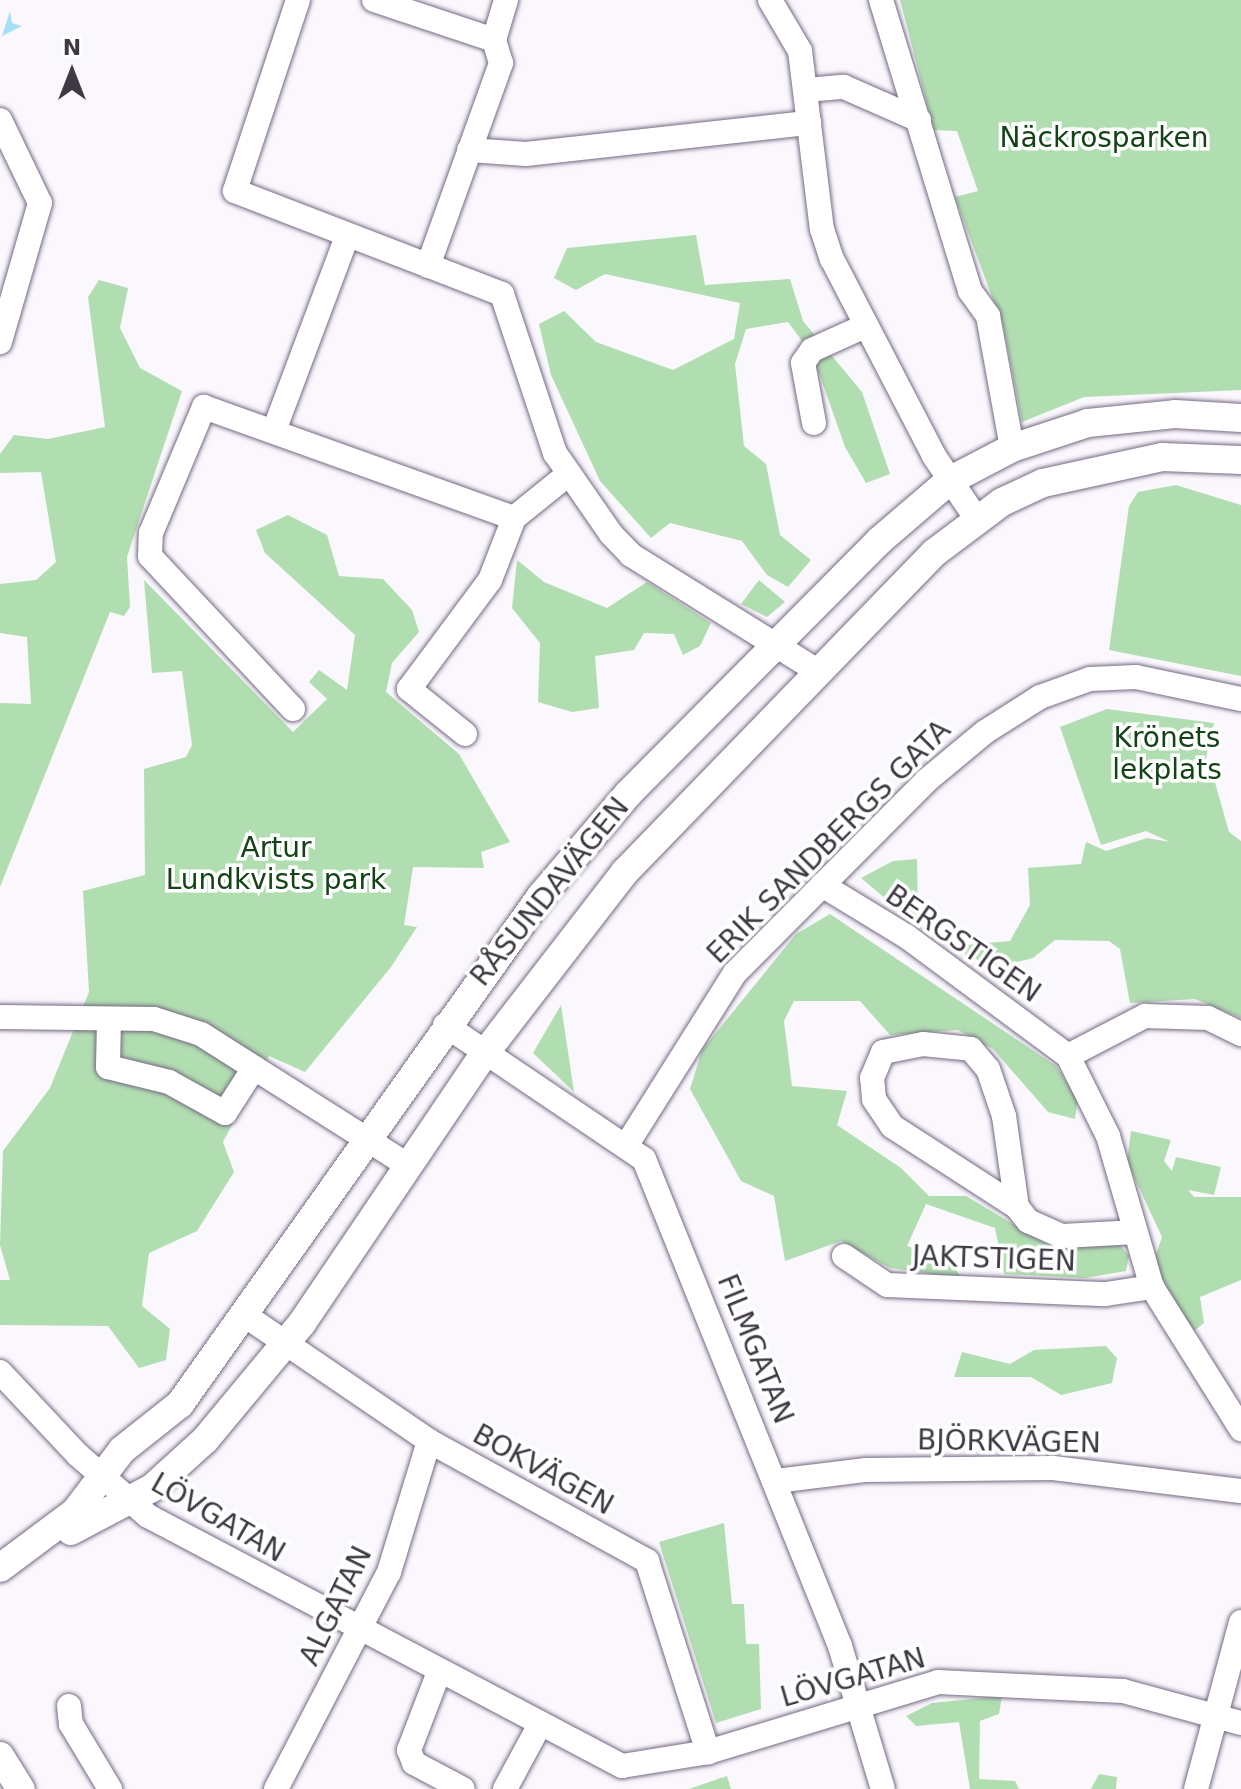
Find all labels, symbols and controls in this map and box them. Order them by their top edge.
north arrow [32,32,112,112]
text: N [63,35,81,60]
park label: Näckrosparken [1000,121,1208,155]
street label: ERIK SANDBERGS GATA [700,713,958,971]
park label: Krönets lekplats [1112,721,1222,787]
street label: RÅSUNDAVÄGEN [464,791,636,993]
park label: Artur Lundkvists park [166,831,386,897]
street label: BERGSTIGEN [879,878,1047,1010]
street label: JAKTSTIGEN [912,1239,1076,1279]
street label: FILMGATAN [710,1270,800,1428]
street label: BOKVÄGEN [467,1418,619,1522]
street label: BJÖRKVÄGEN [917,1424,1101,1460]
street label: LÖVGATAN [145,1466,291,1570]
street label: ALGATAN [293,1541,379,1671]
street label: LÖVGATAN [777,1641,929,1715]

